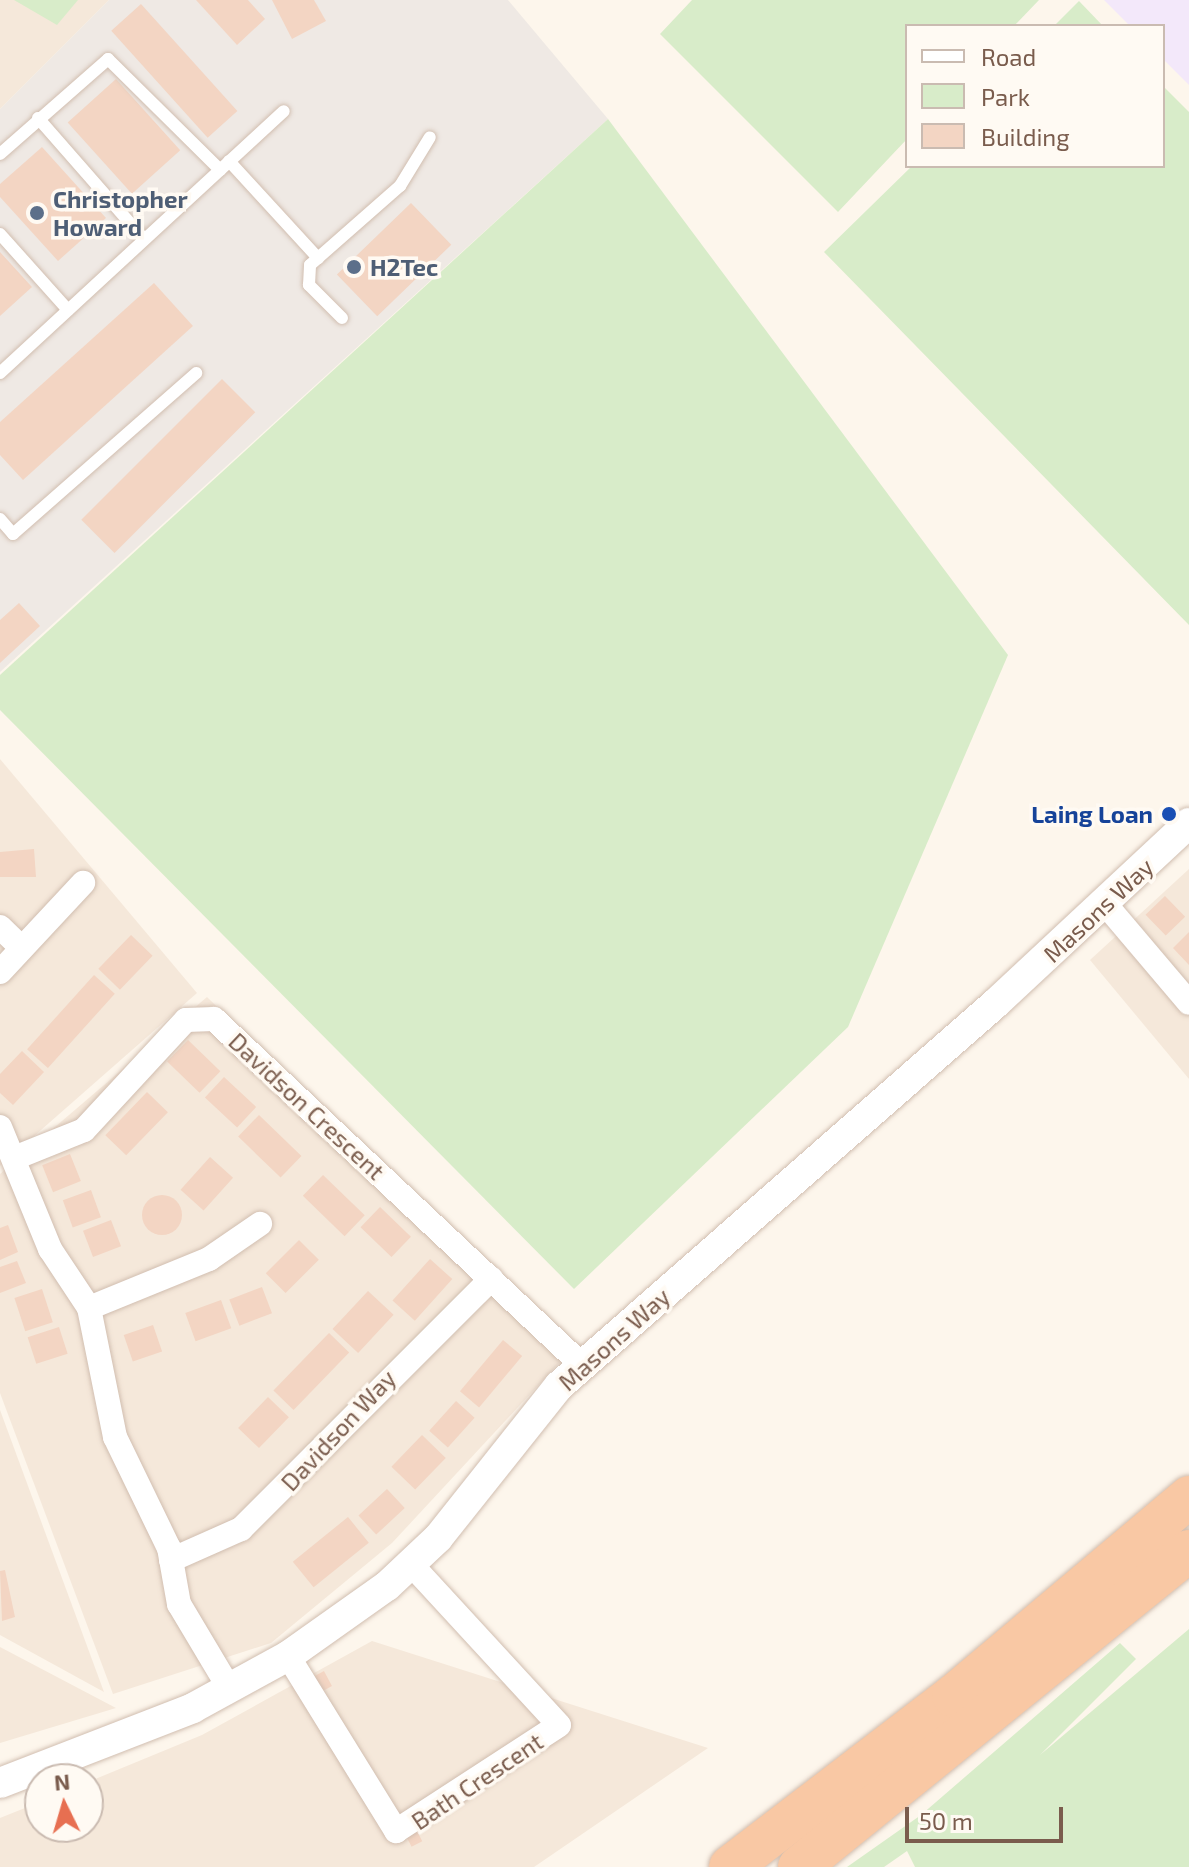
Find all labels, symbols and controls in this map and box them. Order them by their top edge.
legend [905,24,1165,168]
text: Road [981,42,1036,71]
text: Park [981,82,1030,111]
text: Building [981,122,1070,151]
place label: Christopher Howard [53,185,188,241]
marker: Christopher Howard [28,204,46,222]
place label: H2Tec [370,253,438,281]
marker: H2Tec [345,258,363,276]
place label: Laing Loan [1031,800,1153,828]
marker: Laing Loan [1160,805,1178,823]
street label: Masons Way [1037,852,1159,968]
street label: Davidson Crescent [223,1027,391,1185]
street label: Masons Way [552,1282,676,1396]
street label: Davidson Way [275,1364,401,1496]
street label: Bath Crescent [406,1727,548,1835]
north arrow [24,1763,104,1843]
text: N [53,1767,71,1795]
scale bar [909,1791,1067,1841]
text: 50 m [919,1806,973,1835]

